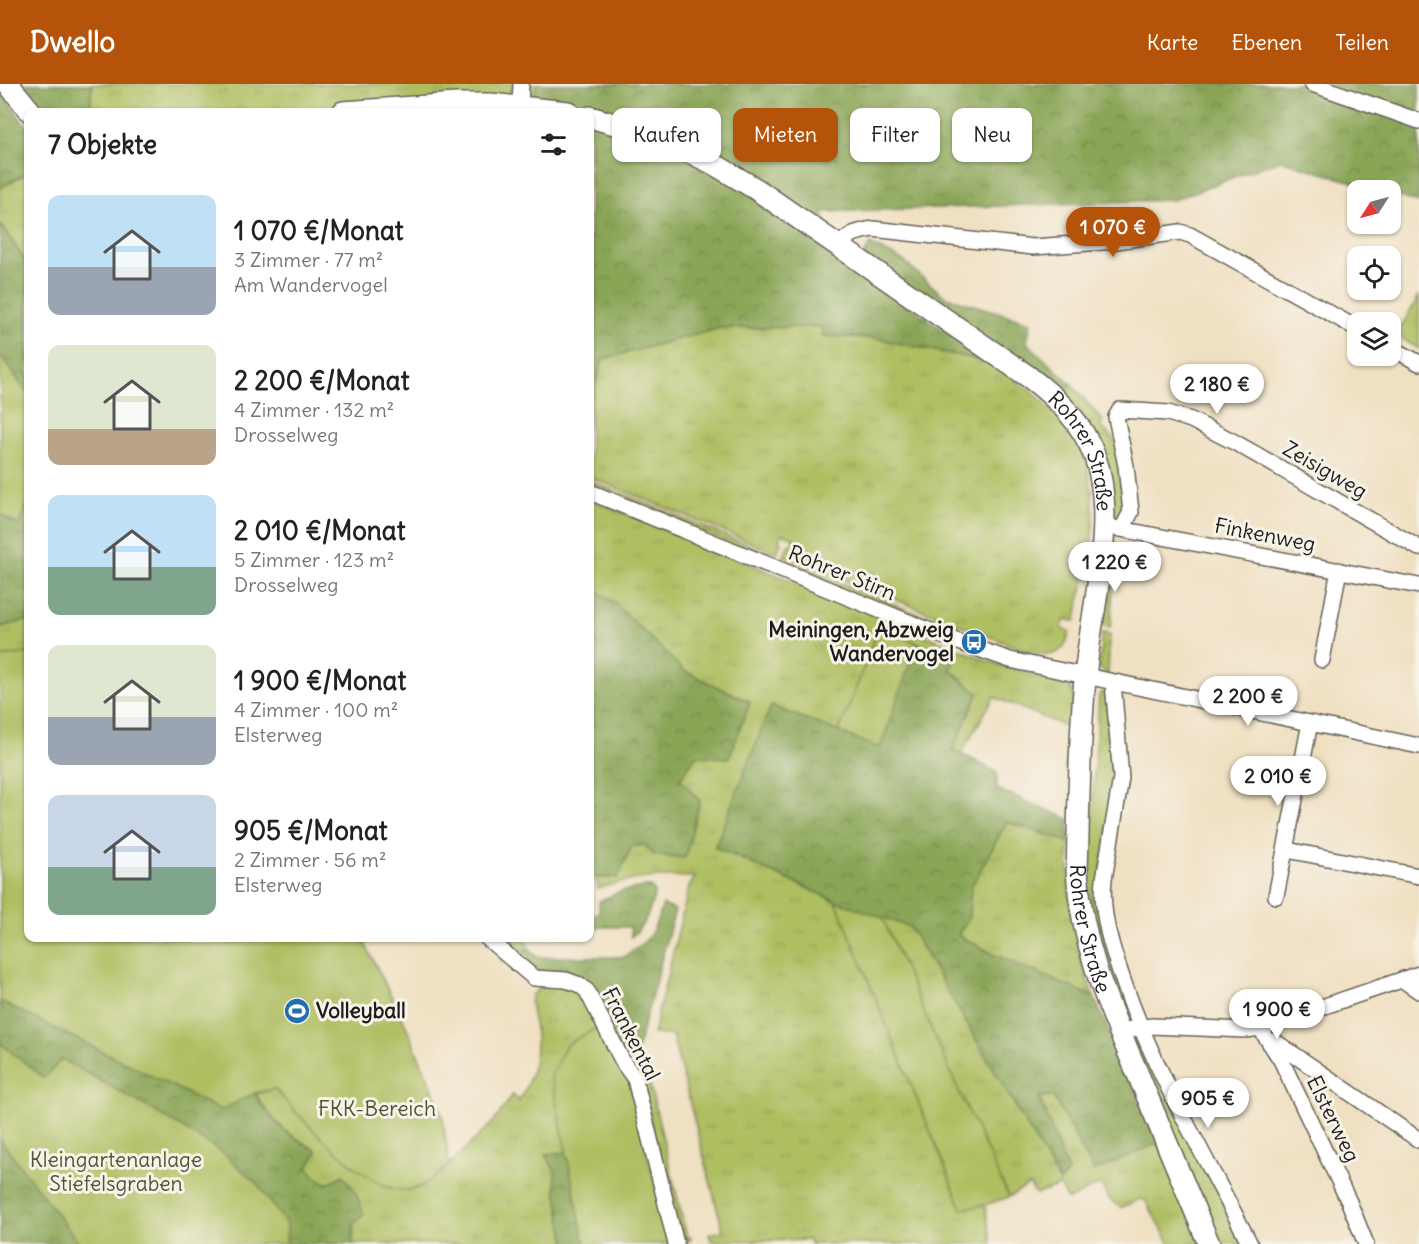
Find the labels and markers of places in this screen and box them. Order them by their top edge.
pin: 1 070 € [1058,207,1168,258]
pin: 2 180 € [1162,364,1272,415]
pin: 1 220 € [1060,542,1170,593]
place label: Meiningen, Abzweig Wandervogel [768,616,954,667]
bus stop icon: Meiningen, Abzweig Wandervogel [959,627,989,657]
pin: 2 200 € [1193,676,1303,727]
pin: 2 010 € [1223,756,1333,807]
pin: 1 900 € [1222,989,1332,1040]
sports icon: Volleyball [282,996,312,1026]
place label: Volleyball [316,997,406,1024]
pin: 905 € [1166,1078,1250,1129]

